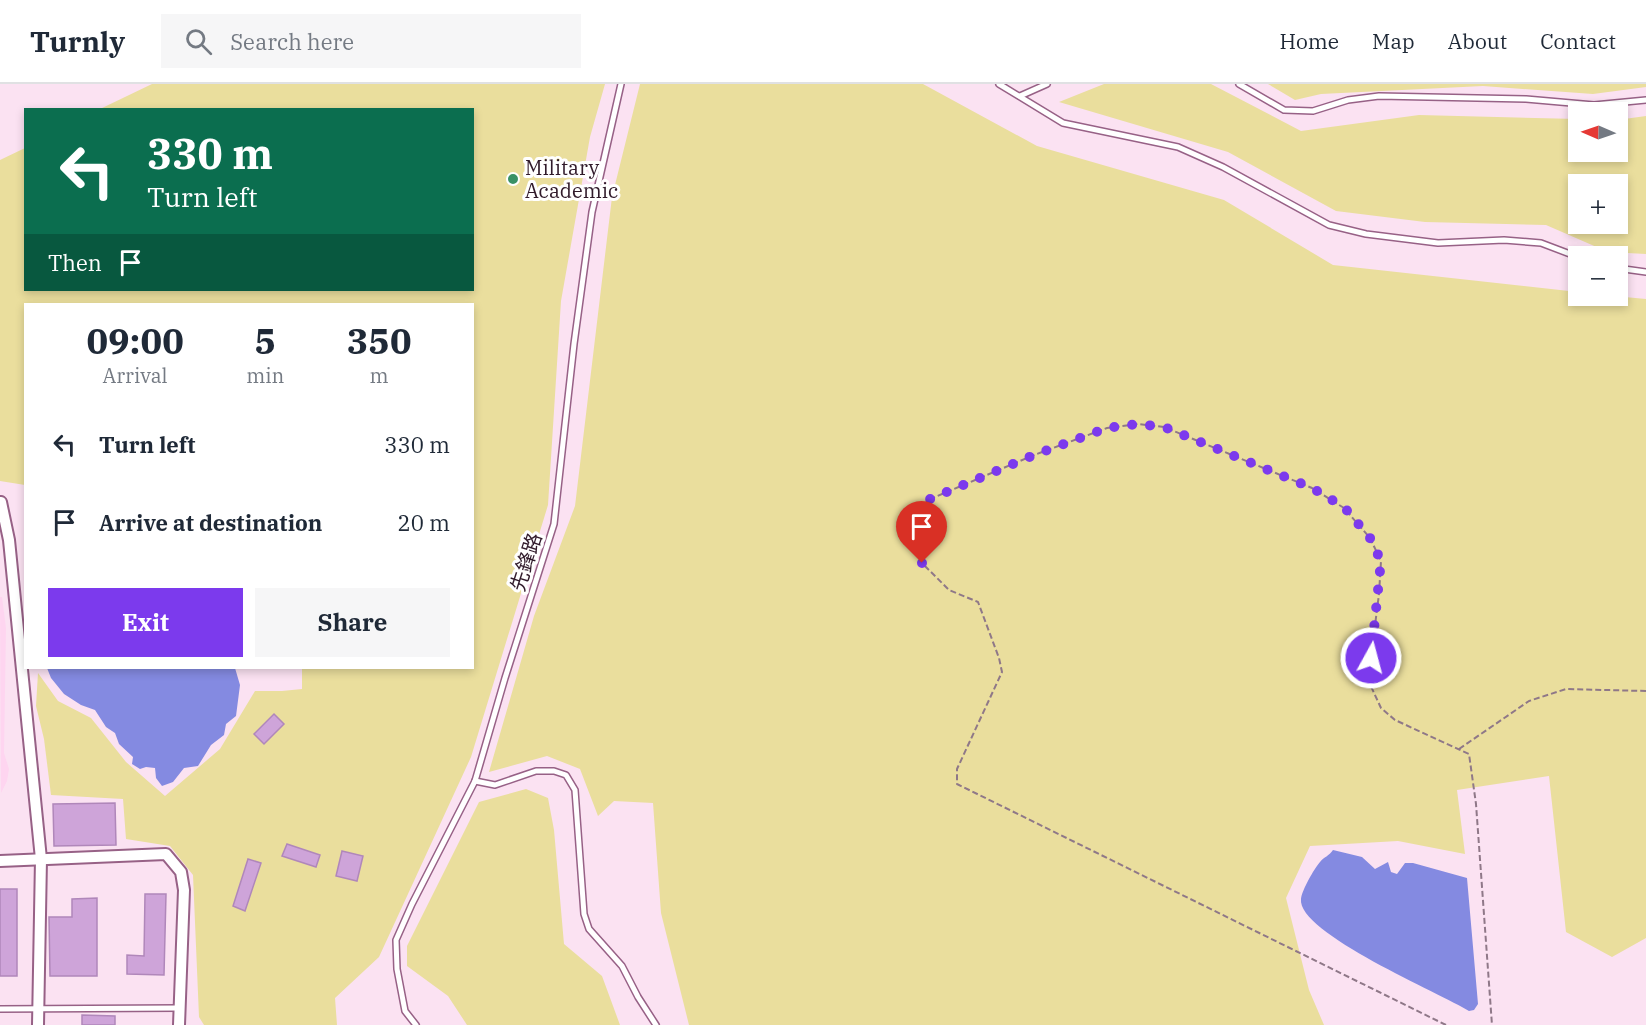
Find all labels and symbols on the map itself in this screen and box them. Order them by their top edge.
north arrow [1568,102,1628,162]
place label: Military Academic [525,154,618,204]
marker: Military Academic [506,172,520,186]
pin [896,501,947,563]
street label: 先鋒路 [503,529,548,595]
position arrow [1339,626,1403,690]

